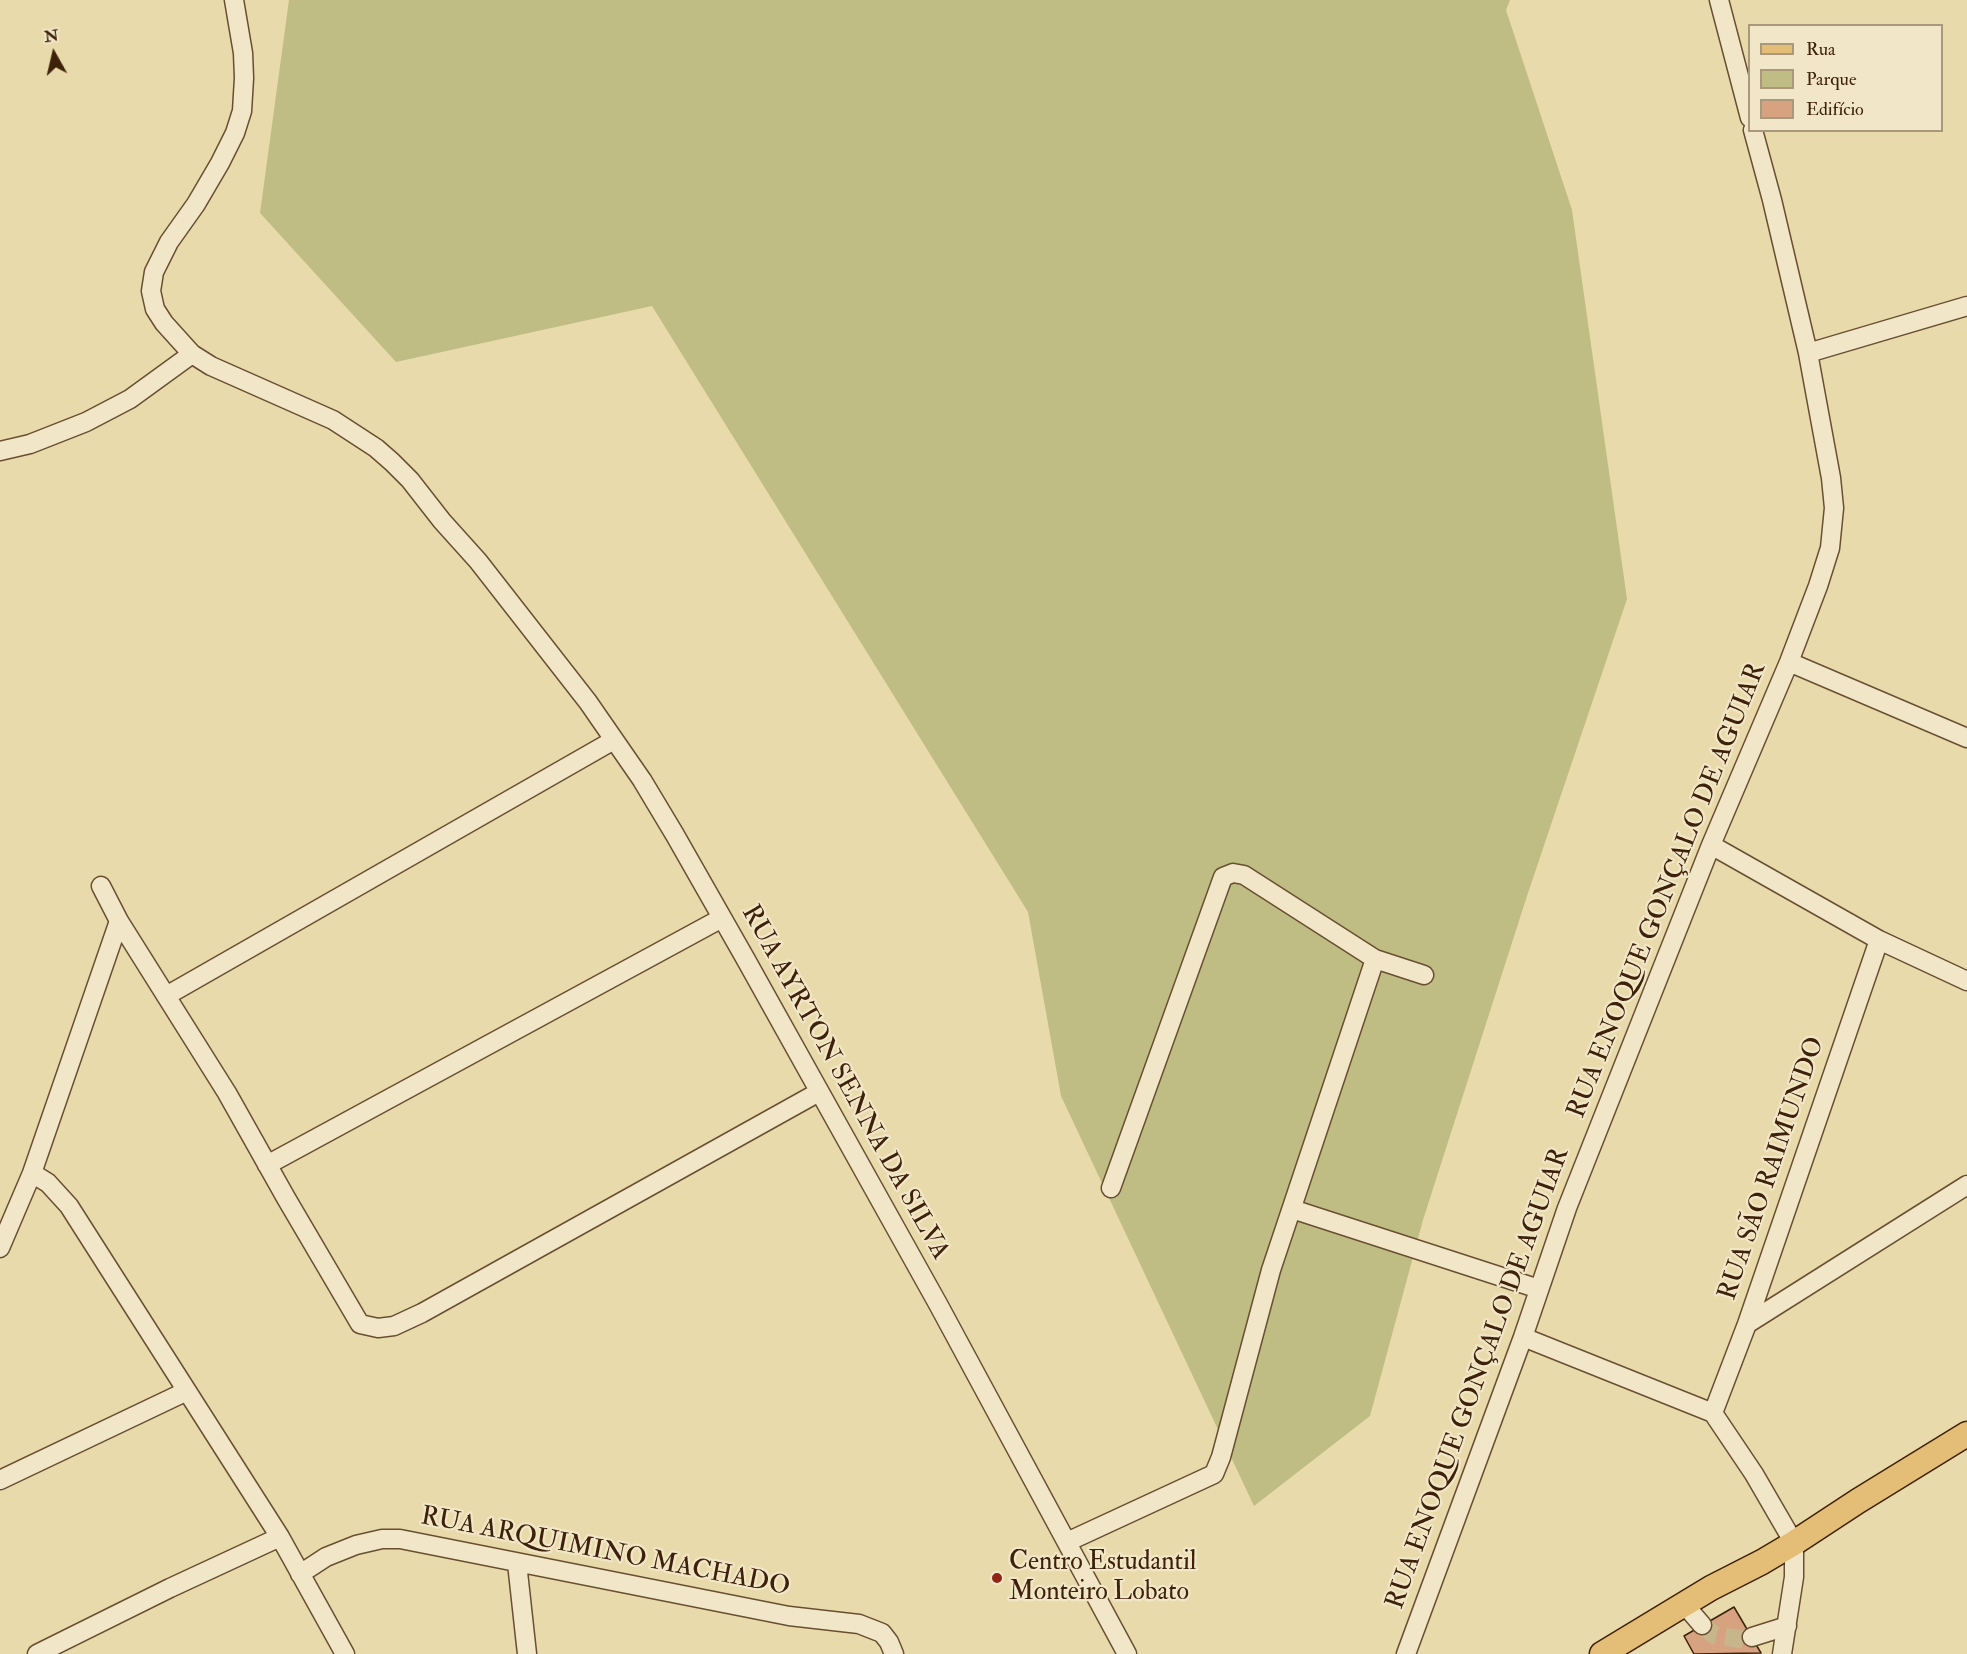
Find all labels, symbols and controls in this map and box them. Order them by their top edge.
north arrow [24,24,84,84]
legend [1748,24,1943,132]
text: N [43,25,60,47]
text: Rua [1806,38,1835,61]
text: Parque [1806,68,1856,91]
text: Edifício [1806,98,1864,121]
street label: RUA ENOQUE GONÇALO DE AGUIAR [1562,659,1774,1123]
street label: RUA AYRTON SENNA DA SILVA [733,900,955,1266]
street label: RUA SÃO RAIMUNDO [1713,1033,1833,1305]
street label: RUA ENOQUE GONÇALO DE AGUIAR [1381,1144,1577,1614]
street label: RUA ARQUIMINO MACHADO [418,1502,792,1604]
place label: Centro Estudantil Monteiro Lobato [1009,1547,1196,1608]
marker: Centro Estudantil Monteiro Lobato [990,1571,1004,1585]

